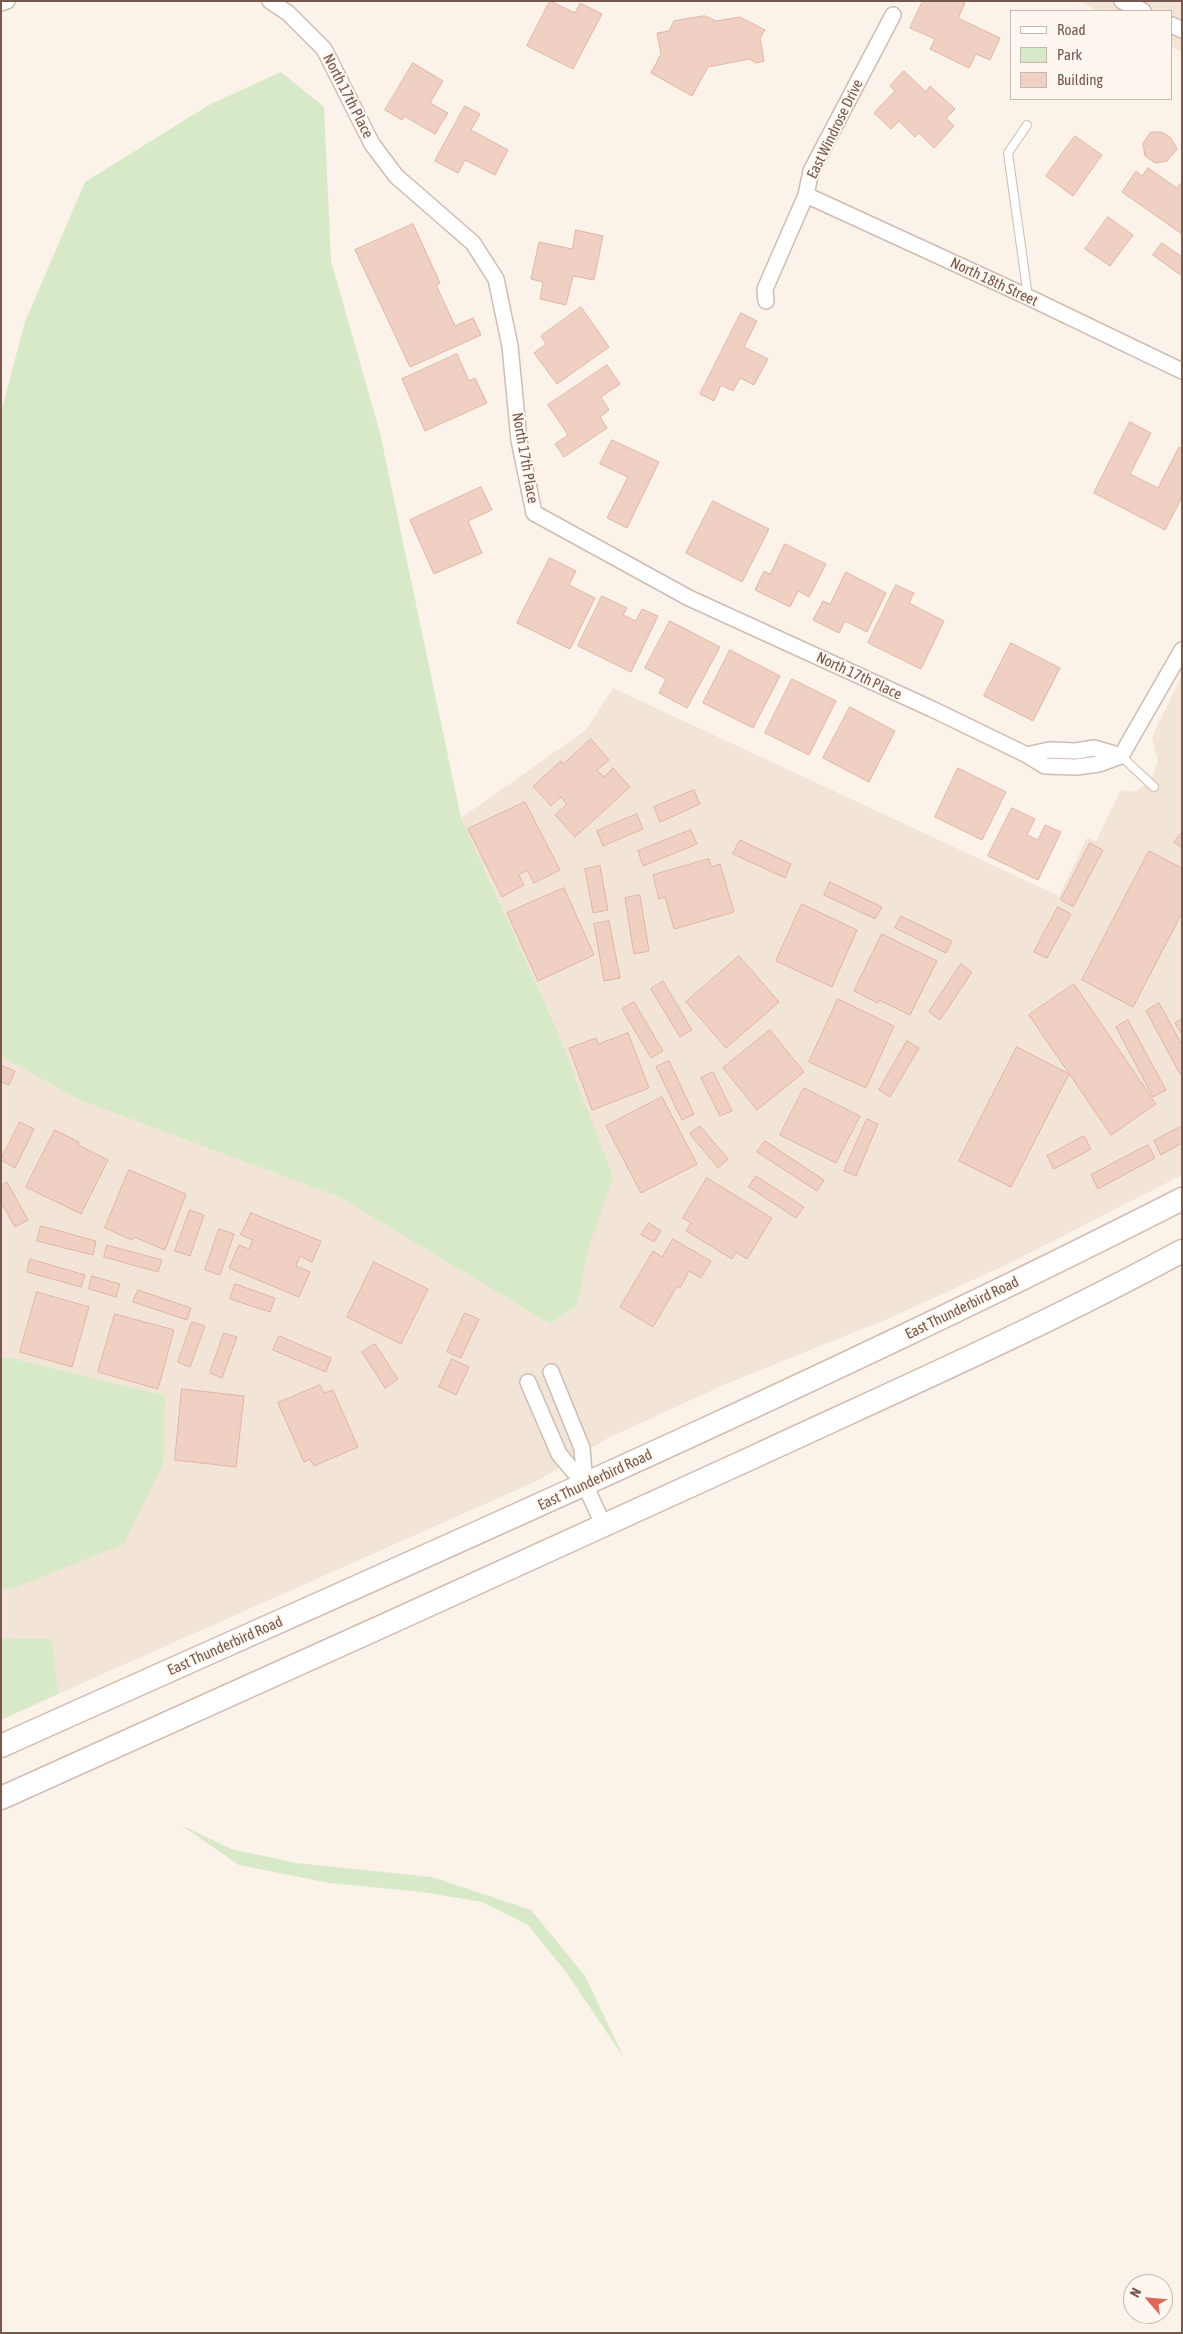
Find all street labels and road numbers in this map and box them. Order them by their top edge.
street label: North 17th Place [319,51,377,141]
street label: East Windrose Drive [803,76,867,182]
street label: North 18th Street [947,254,1041,310]
street label: North 17th Place [508,411,542,505]
street label: North 17th Place [813,648,905,704]
street label: East Thunderbird Road [902,1273,1022,1343]
street label: East Thunderbird Road [535,1446,655,1514]
street label: East Thunderbird Road [165,1613,285,1679]

